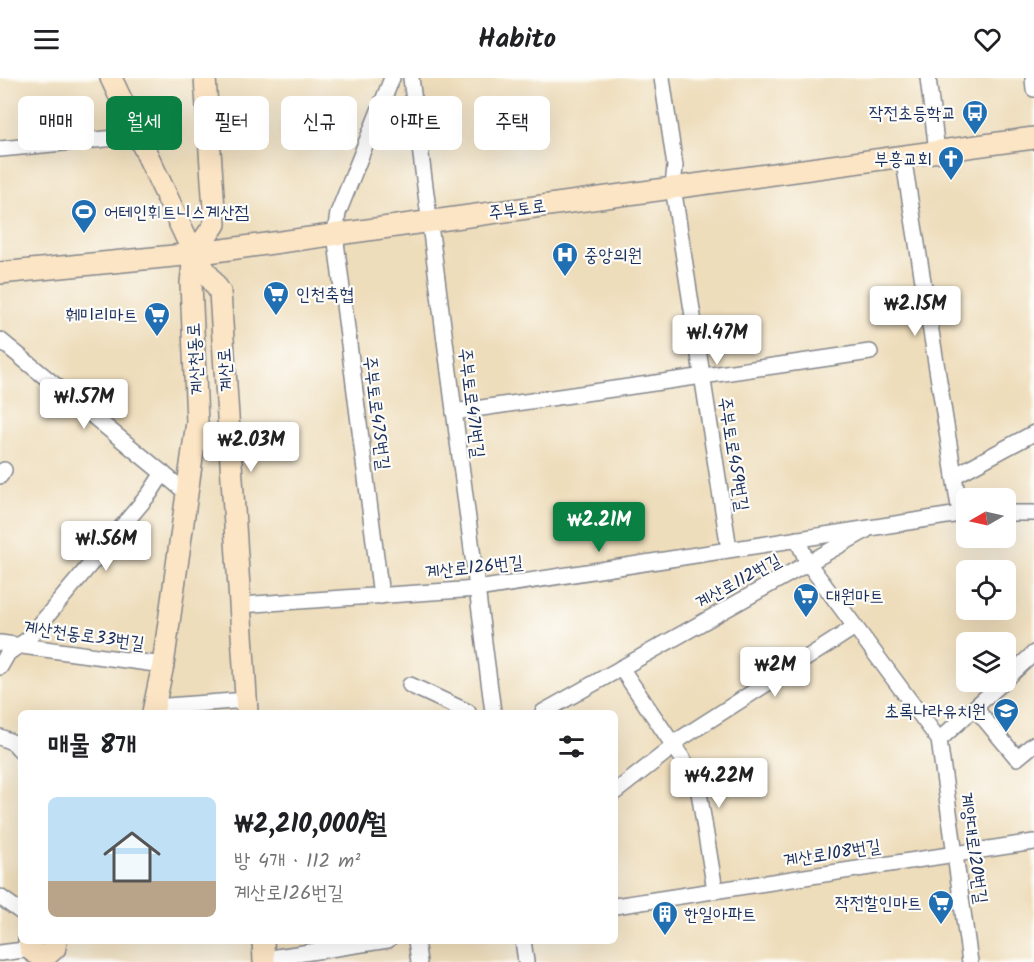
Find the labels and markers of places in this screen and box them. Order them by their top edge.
bus stop icon: 작전초등학교 [960,98,990,136]
place label: 작전초등학교 [869,100,956,129]
church icon: 부흥교회 [936,144,966,182]
place label: 부흥교회 [874,146,932,175]
sports icon: 어테인휘트니스계산점 [69,197,99,235]
place label: 어테인휘트니스계산점 [104,199,249,228]
hospital icon: 중앙의원 [550,240,580,278]
place label: 중앙의원 [584,242,642,271]
supermarket icon: 인천축협 [261,279,291,317]
place label: 인천축협 [296,281,354,310]
pin: ₩2.15M [866,286,964,337]
supermarket icon: 훼미리마트 [142,300,172,338]
place label: 훼미리마트 [66,302,138,331]
pin: ₩1.47M [668,315,766,366]
pin: ₩1.57M [35,379,133,430]
pin: ₩2.03M [202,422,300,473]
pin: ₩2.21M [550,502,648,553]
pin: ₩1.56M [57,521,155,572]
supermarket icon: 대원마트 [791,581,821,619]
place label: 대원마트 [826,583,884,612]
pin: ₩2M [746,647,804,698]
school or university icon: 초록나라유치원 [991,696,1021,734]
place label: 초록나라유치원 [885,698,986,727]
pin: ₩4.22M [670,758,768,809]
supermarket icon: 작전할인마트 [926,888,956,926]
place label: 작전할인마트 [835,890,922,919]
building icon: 한일아파트 [650,899,680,937]
place label: 한일아파트 [684,901,756,930]

